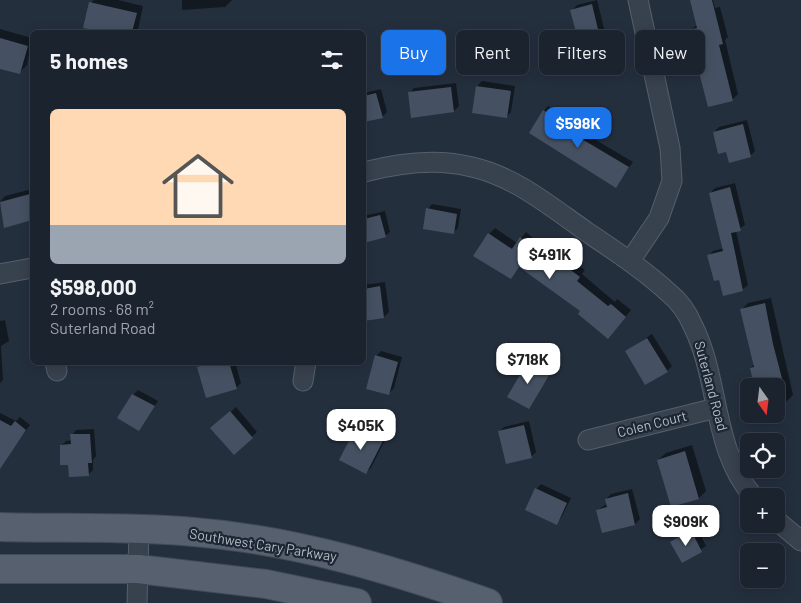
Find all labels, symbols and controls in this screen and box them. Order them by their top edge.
chip: Buy [381,30,446,75]
chip: Rent [456,30,529,75]
chip: Filters [539,30,625,75]
chip: New [635,30,705,75]
icon: filters [318,46,346,74]
text: 5 homes [50,48,128,73]
pin: $598K [543,106,613,149]
text: $598K [556,113,600,132]
icon: home [153,141,243,231]
pin: $491K [515,238,585,280]
text: $491K [529,244,571,263]
text: $598,000 [50,274,137,299]
text: 2 rooms · 68 m² [50,299,154,318]
text: Suterland Road [50,318,156,337]
street label: Suterland Road [691,339,732,433]
pin: $718K [493,342,563,385]
text: $718K [507,349,549,368]
north arrow [740,378,785,422]
map controls [740,378,785,588]
street label: Colen Court [615,407,688,440]
pin: $405K [326,408,396,451]
text: $405K [338,415,384,434]
button: locate [740,433,785,478]
button: + [740,488,785,533]
pin: $909K [651,504,721,547]
text: $909K [663,511,709,530]
street label: Southwest Cary Parkway [188,524,338,565]
button: − [740,543,785,588]

